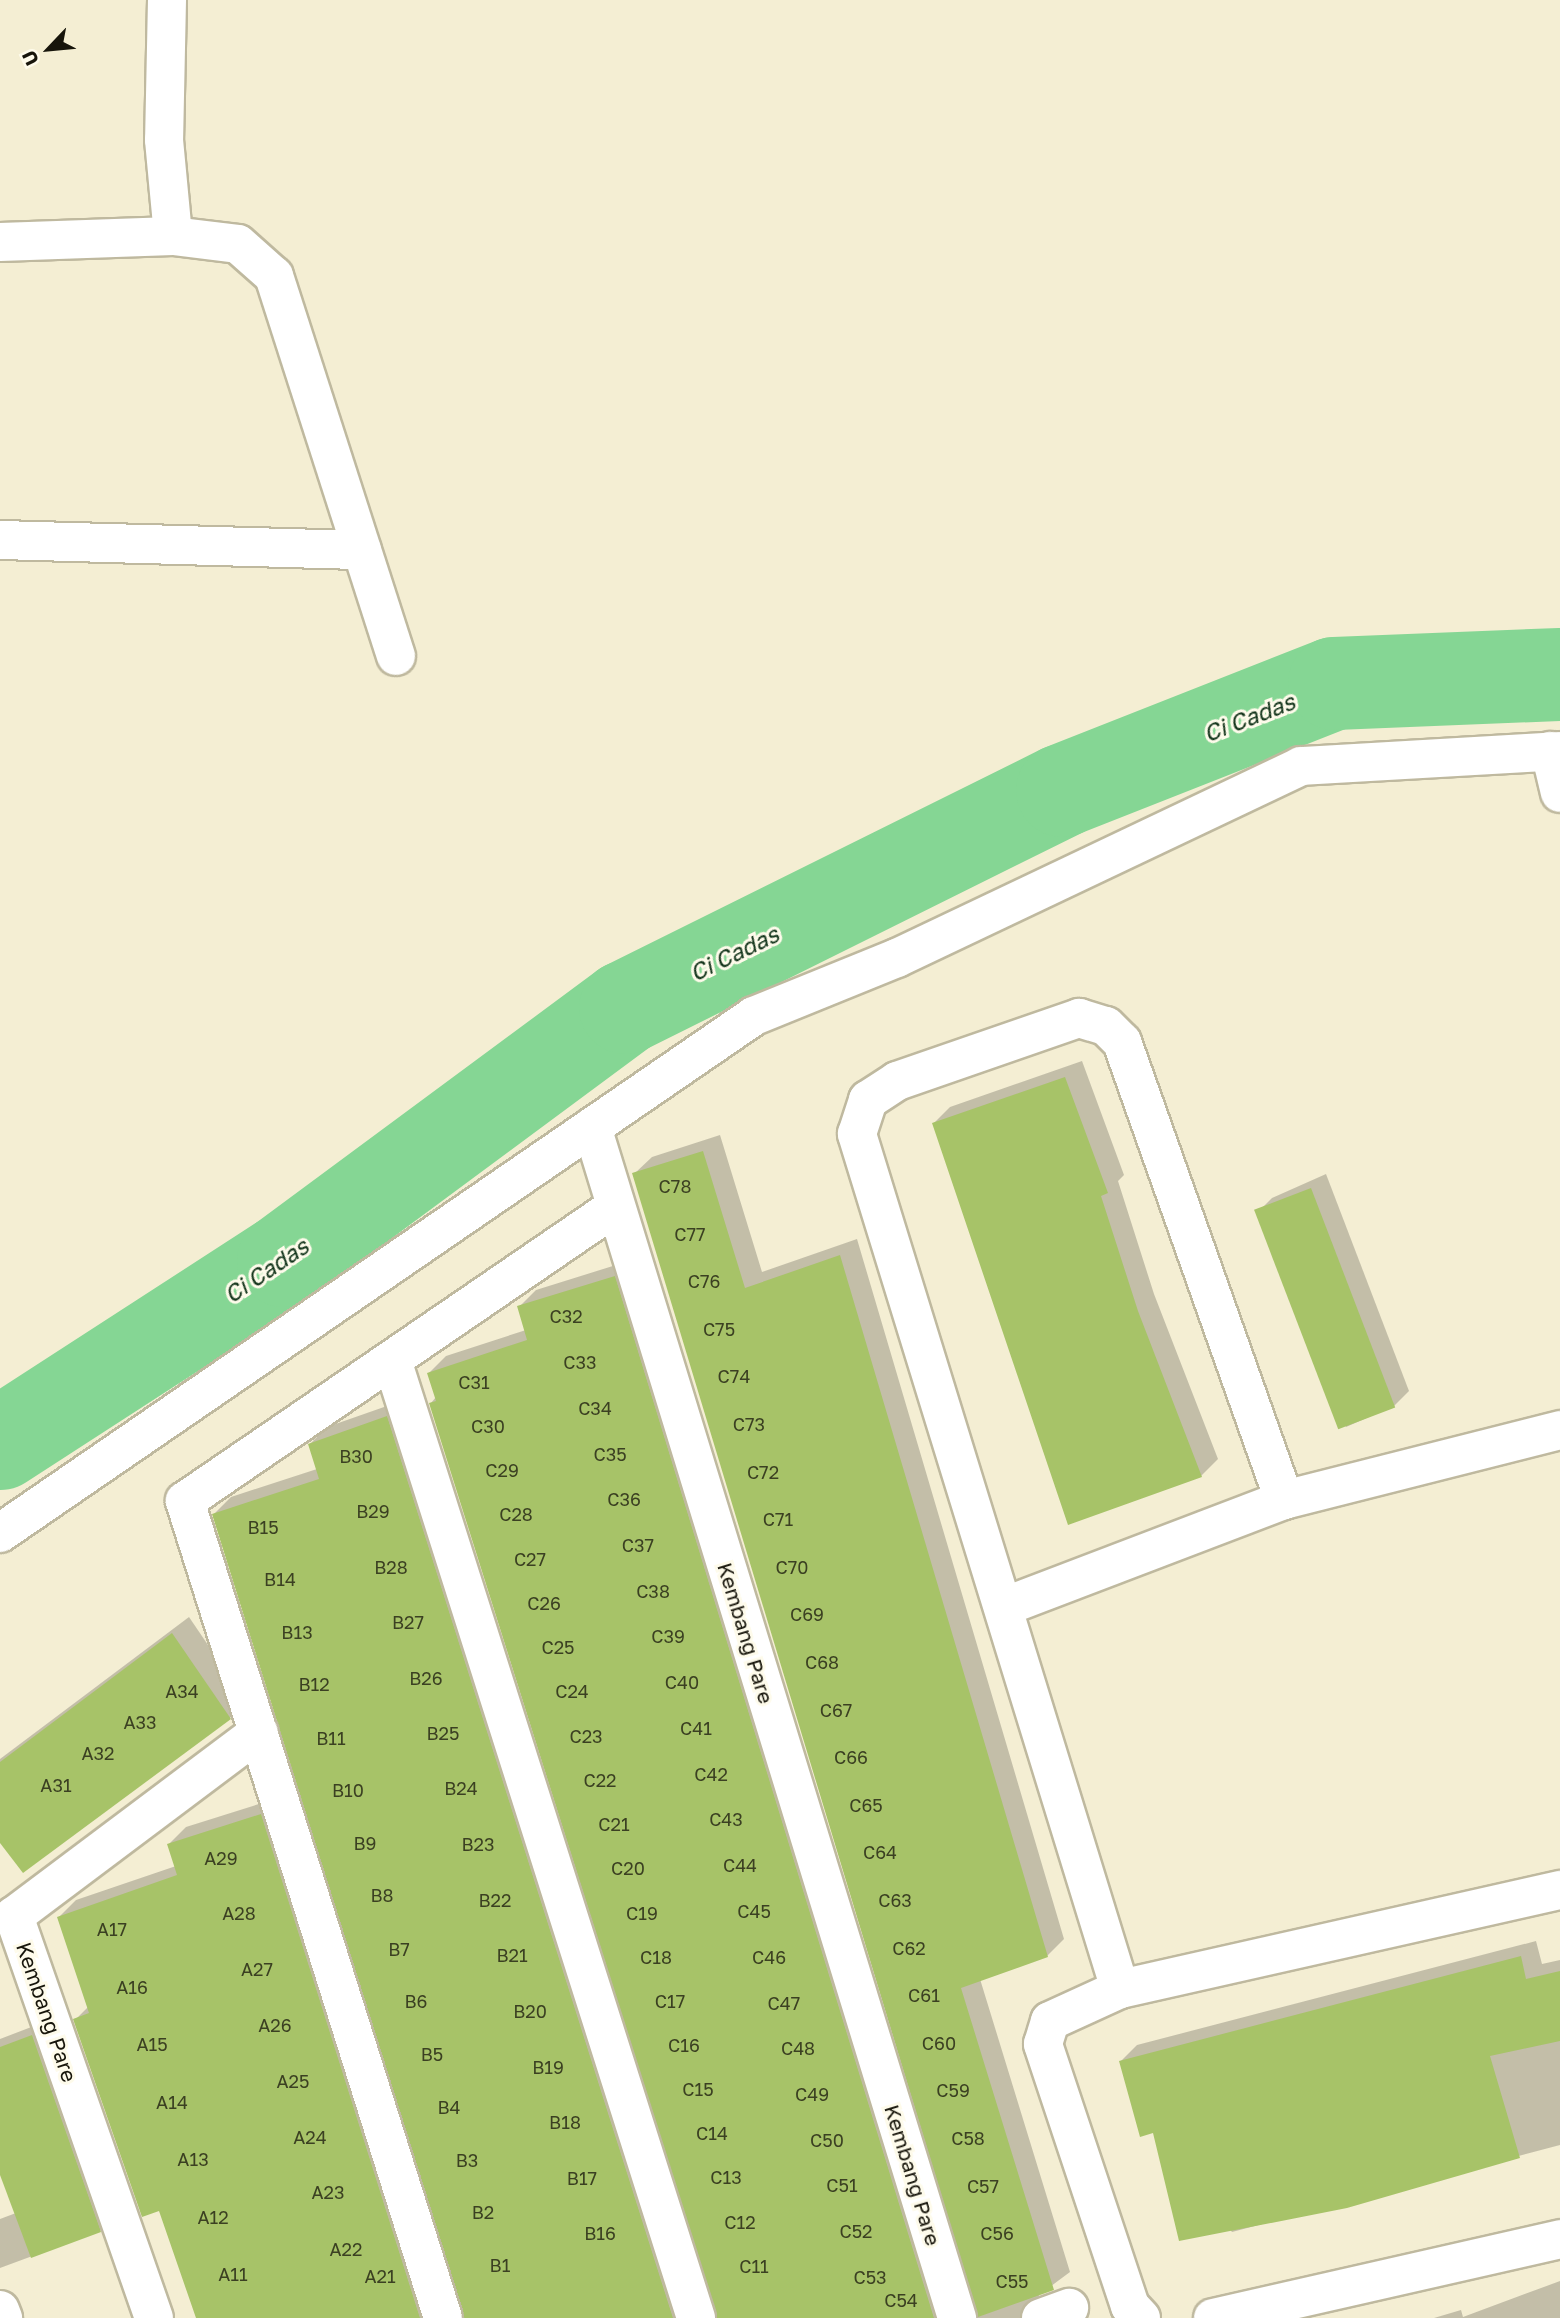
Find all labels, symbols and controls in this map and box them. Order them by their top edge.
north arrow [14,14,84,84]
text: U [16,47,43,70]
water label: Ci Cadas [1199,687,1299,747]
water label: Ci Cadas [685,920,783,986]
house number: C78 [659,1175,691,1197]
house number: C77 [674,1223,706,1245]
water label: Ci Cadas [219,1232,313,1308]
house number: C76 [688,1270,720,1292]
house number: C32 [549,1305,583,1327]
house number: C75 [703,1318,735,1340]
house number: C33 [563,1351,597,1373]
house number: C74 [718,1365,750,1387]
house number: C31 [458,1371,490,1393]
house number: C34 [578,1397,612,1419]
house number: C73 [733,1413,765,1435]
house number: C30 [471,1415,505,1437]
house number: C35 [593,1443,627,1465]
house number: B30 [339,1445,373,1467]
house number: C29 [485,1459,519,1481]
house number: C72 [747,1461,779,1483]
house number: C36 [607,1488,641,1510]
house number: B29 [356,1500,390,1522]
house number: C28 [499,1503,533,1525]
house number: C71 [763,1508,793,1530]
house number: B15 [247,1516,279,1538]
house number: C37 [622,1534,654,1556]
house number: C27 [514,1548,546,1570]
house number: B28 [374,1556,408,1578]
house number: C70 [776,1556,808,1578]
street label: Kembang Pare [713,1559,779,1707]
house number: B14 [264,1568,296,1590]
house number: C38 [636,1580,670,1602]
house number: C26 [527,1592,561,1614]
house number: C69 [790,1603,824,1625]
house number: B27 [392,1611,424,1633]
house number: B13 [281,1621,313,1643]
house number: C39 [651,1625,685,1647]
house number: C25 [541,1636,575,1658]
house number: C68 [805,1651,839,1673]
house number: B26 [409,1667,443,1689]
house number: C40 [665,1671,699,1693]
house number: B12 [298,1673,330,1695]
house number: A34 [165,1680,199,1702]
house number: C24 [555,1680,589,1702]
house number: C67 [820,1699,852,1721]
house number: A33 [123,1711,157,1733]
house number: C41 [680,1717,712,1739]
house number: B25 [427,1722,459,1744]
house number: C23 [569,1725,603,1747]
house number: B11 [316,1727,346,1749]
house number: A32 [81,1742,115,1764]
house number: C66 [834,1746,868,1768]
house number: C42 [694,1763,728,1785]
house number: C22 [583,1769,617,1791]
house number: A31 [40,1774,72,1796]
house number: B24 [444,1777,478,1799]
house number: B10 [332,1779,364,1801]
house number: C65 [849,1794,883,1816]
house number: C43 [709,1808,743,1830]
house number: C21 [598,1813,630,1835]
house number: B9 [354,1832,376,1854]
house number: B23 [461,1833,495,1855]
house number: C64 [863,1841,897,1863]
house number: A29 [204,1847,238,1869]
house number: C44 [723,1854,757,1876]
house number: C20 [611,1857,645,1879]
house number: B8 [370,1884,394,1906]
house number: B22 [479,1889,511,1911]
house number: C63 [878,1889,912,1911]
house number: C45 [737,1900,771,1922]
house number: A28 [222,1902,256,1924]
house number: C19 [626,1902,658,1924]
house number: A17 [97,1918,127,1940]
house number: C62 [892,1937,926,1959]
house number: B7 [388,1938,410,1960]
street label: Kembang Pare [11,1939,83,2085]
house number: B21 [496,1944,528,1966]
house number: C18 [640,1946,672,1968]
house number: C46 [752,1946,786,1968]
house number: A27 [241,1958,273,1980]
house number: A16 [116,1976,148,1998]
house number: C61 [908,1984,940,2006]
house number: B6 [405,1990,427,2012]
house number: C17 [655,1990,685,2012]
house number: C47 [768,1992,800,2014]
house number: B20 [513,2000,547,2022]
house number: A26 [258,2014,292,2036]
house number: C60 [922,2032,956,2054]
house number: A15 [136,2033,168,2055]
house number: C16 [668,2034,700,2056]
house number: C48 [781,2037,815,2059]
house number: B5 [421,2043,443,2065]
house number: B19 [532,2056,564,2078]
house number: A25 [277,2070,309,2092]
house number: C15 [682,2078,714,2100]
house number: C59 [936,2079,970,2101]
house number: C49 [795,2083,829,2105]
house number: A14 [156,2091,188,2113]
house number: B4 [437,2096,461,2118]
street label: Kembang Pare [880,2101,946,2249]
house number: B18 [549,2111,581,2133]
house number: C14 [696,2122,728,2144]
house number: A24 [293,2126,327,2148]
house number: C58 [951,2127,985,2149]
house number: C50 [810,2129,844,2151]
house number: A13 [177,2148,209,2170]
house number: B3 [456,2149,478,2171]
house number: C13 [710,2166,742,2188]
house number: B17 [567,2167,597,2189]
house number: C51 [826,2174,858,2196]
house number: C57 [967,2175,999,2197]
house number: A23 [311,2181,345,2203]
house number: B2 [472,2201,494,2223]
house number: A12 [197,2206,229,2228]
house number: C12 [724,2211,756,2233]
house number: C52 [839,2220,873,2242]
house number: B16 [584,2222,616,2244]
house number: C56 [980,2222,1014,2244]
house number: A22 [330,2238,362,2260]
house number: B1 [490,2254,510,2276]
house number: C11 [739,2255,769,2277]
house number: A11 [218,2263,248,2285]
house number: A21 [364,2265,396,2287]
house number: C53 [853,2266,887,2288]
house number: C55 [995,2270,1029,2292]
house number: C54 [884,2289,918,2311]

